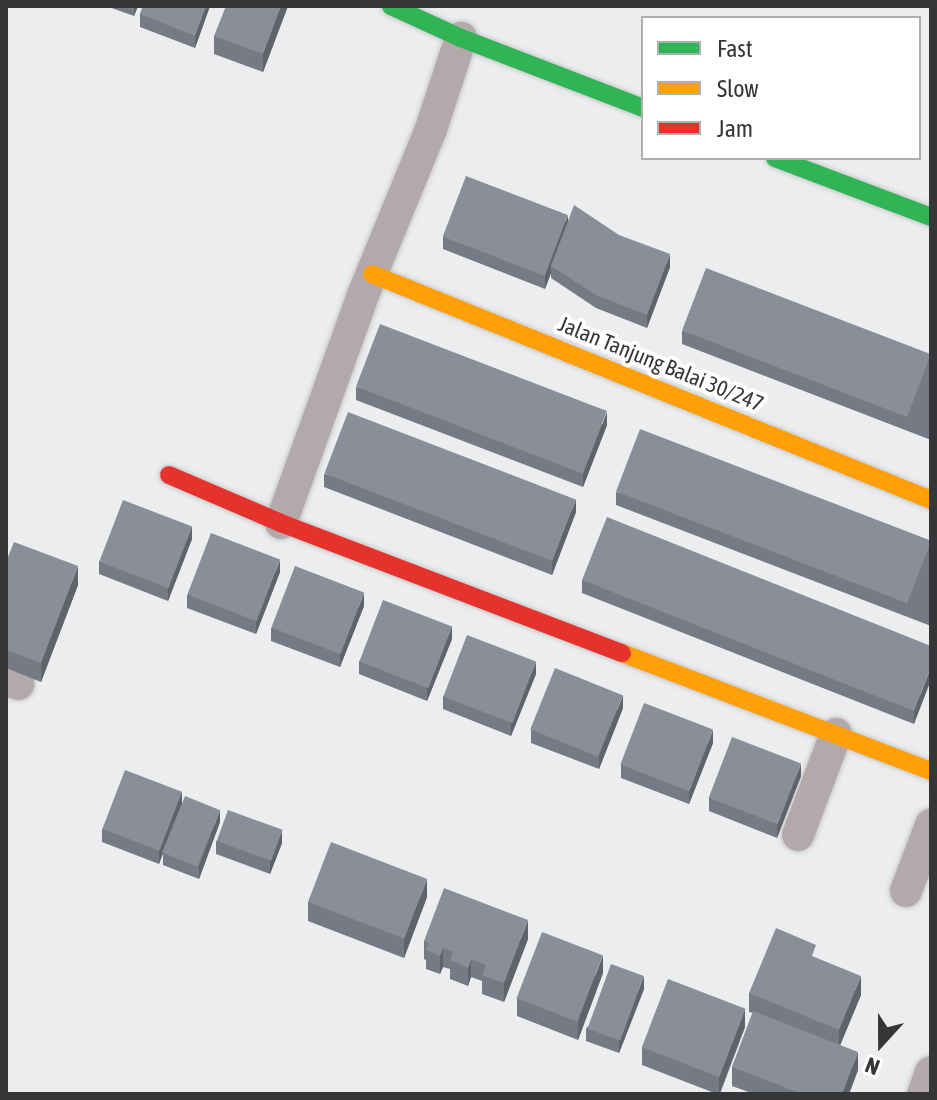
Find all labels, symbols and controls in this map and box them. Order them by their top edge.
legend [641,16,921,160]
text: Fast [717,35,753,62]
text: Slow [717,75,759,102]
text: Jam [717,115,753,142]
street label: Jalan Tanjung Balai 30/247 [555,311,767,417]
north arrow [841,1004,921,1084]
text: N [862,1052,883,1081]

